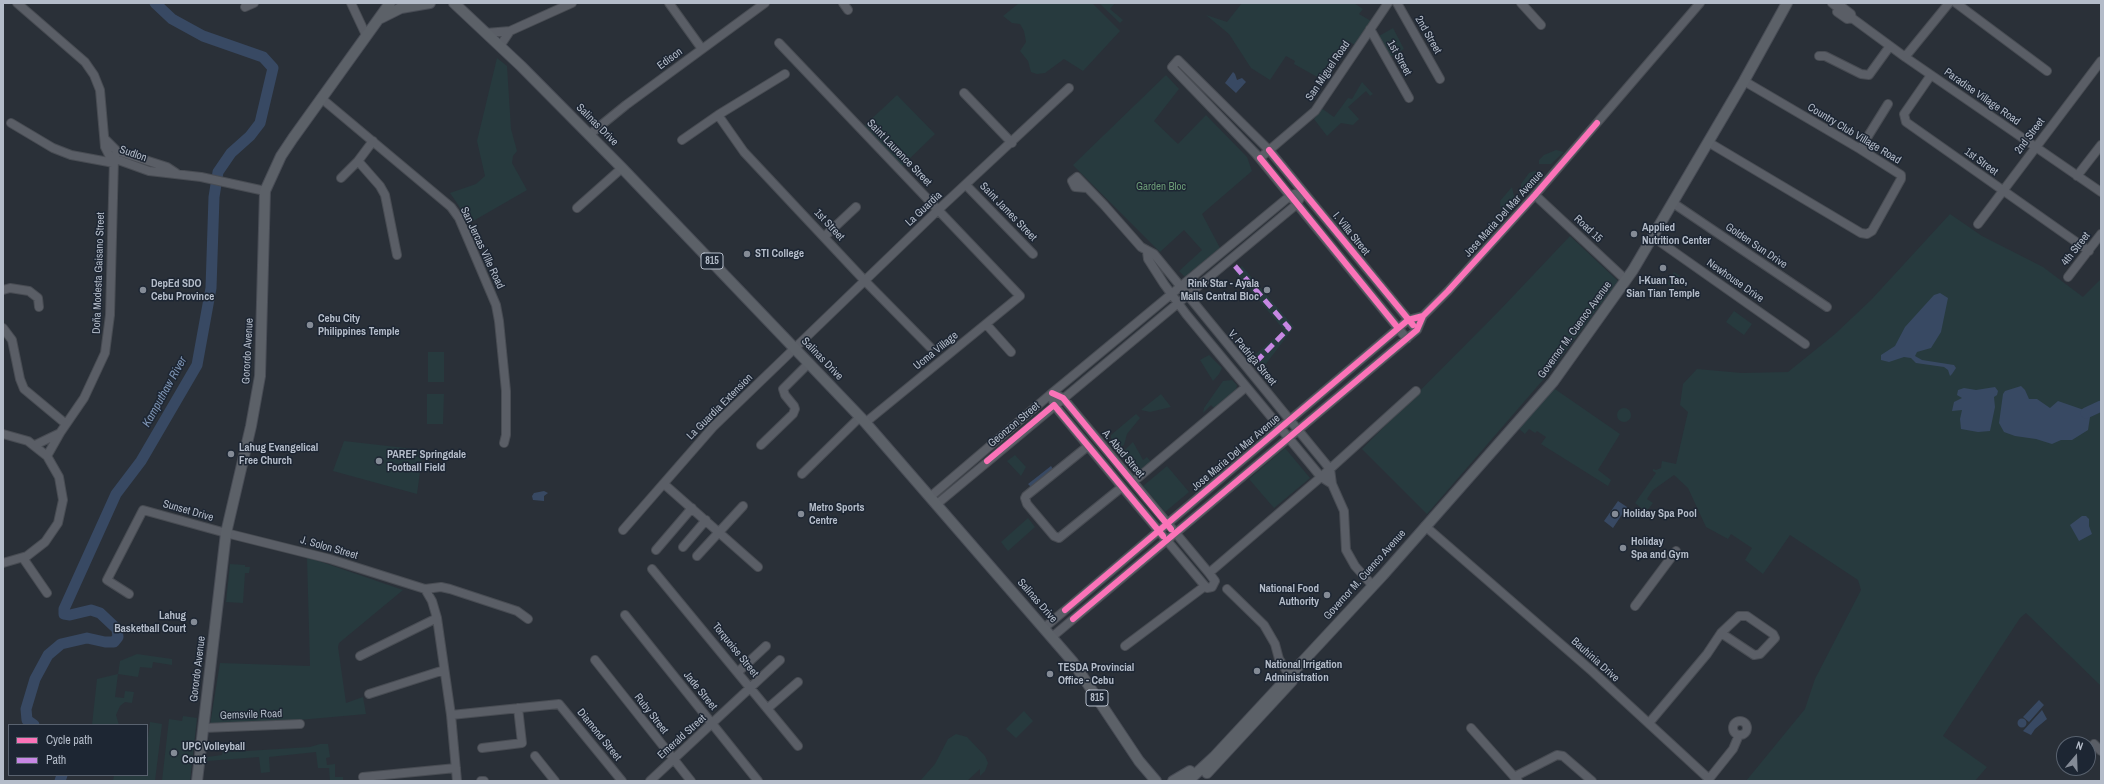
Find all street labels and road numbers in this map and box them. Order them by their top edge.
street label: 2nd Street [1412,14,1444,56]
street label: San Miguel Road [1303,38,1353,104]
street label: 1st Street [1384,38,1414,78]
street label: Edison [655,45,685,73]
street label: Paradise Village Road [1941,66,2023,128]
street label: Salinas Drive [573,101,621,149]
street label: Country Club Village Road [1805,101,1903,167]
street label: 2nd Street [2012,115,2048,157]
street label: Saint Laurence Street [864,117,934,189]
street label: Sudlon [118,143,148,165]
street label: 1st Street [1962,145,2000,179]
street label: Jose Maria Del Mar Avenue [1462,168,1546,260]
street label: Saint James Street [977,180,1039,244]
street label: La Guardia [903,189,945,229]
street label: San Jercas Ville Road [457,205,507,291]
street label: 1st Street [811,206,847,244]
street label: I. Villa Street [1330,210,1372,258]
street label: Doña Modesta Gaisano Street [90,212,108,334]
street label: Road 15 [1571,213,1605,245]
street label: Golden Sun Drive [1723,220,1789,272]
street label: 4th Street [2059,230,2093,268]
road number: 815 [701,253,723,269]
street label: Newhouse Drive [1704,256,1766,306]
street label: Governor M. Cuenco Avenue [1535,279,1615,381]
street label: Gorordo Avenue [240,318,256,384]
street label: V. Padriga Street [1225,328,1279,388]
street label: Ucma Village [911,329,961,373]
street label: Salinas Drive [798,335,846,383]
street label: La Guardia Extension [684,371,756,443]
street label: Geonzon Street [986,400,1042,450]
street label: Jose Maria Del Mar Avenue [1189,412,1283,494]
street label: A. Abad Street [1099,427,1147,481]
street label: Sunset Drive [161,497,215,525]
street label: Governor M. Cuenco Avenue [1321,527,1409,623]
street label: J. Solon Street [299,534,359,562]
street label: Salinas Drive [1014,576,1060,626]
street label: Torquoise Street [709,620,761,680]
street label: Gorordo Avenue [187,635,209,703]
street label: Bauhinia Drive [1568,635,1622,685]
street label: Jade Street [680,669,720,713]
road number: 815 [1086,690,1108,706]
street label: Ruby Street [631,691,671,737]
street label: Diamond Street [574,706,624,764]
street label: Gemsvile Road [220,707,282,723]
street label: Emerald Street [655,712,709,762]

